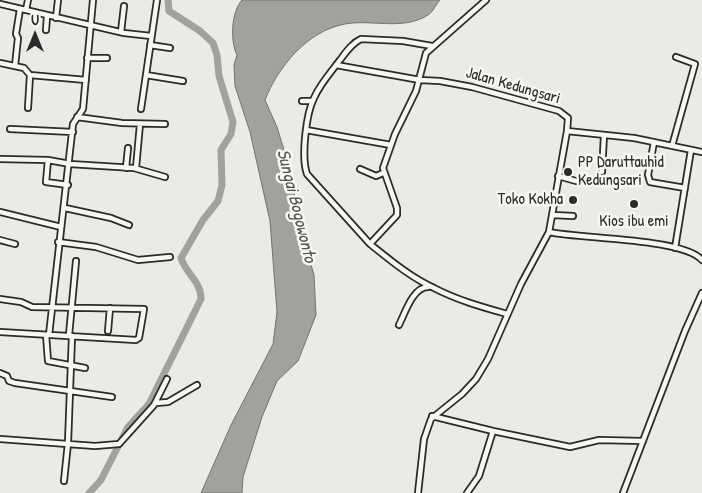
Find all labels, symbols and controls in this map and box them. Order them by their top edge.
north arrow [10,10,60,60]
text: U [31,10,39,29]
street label: Jalan Kedungsari [463,63,563,109]
water label: Sungai Bogowonto [272,147,320,265]
place label: PP Daruttauhid Kedungsari [578,153,664,191]
marker: PP Daruttauhid Kedungsari [562,166,574,178]
place label: Toko Kokha [498,190,563,210]
marker: Toko Kokha [567,194,579,206]
marker: Kios ibu emi [628,198,640,210]
place label: Kios ibu emi [599,212,669,232]

